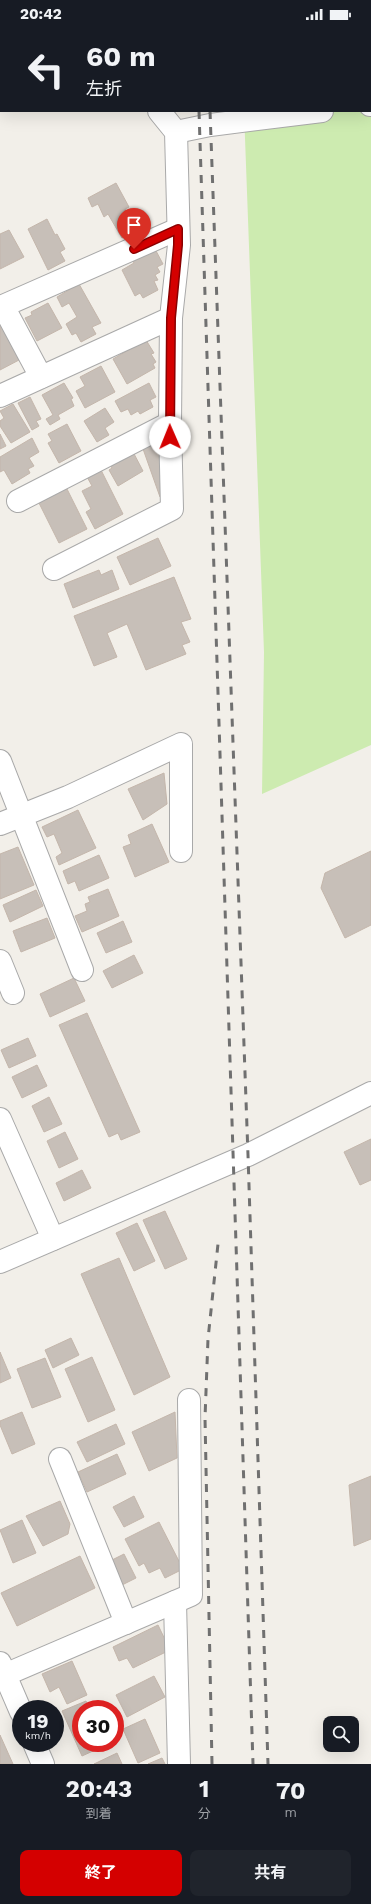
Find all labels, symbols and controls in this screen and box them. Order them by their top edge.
text: 20:42 [20,5,62,23]
text: 60 m [86,40,156,73]
icon: left [20,44,72,96]
text: 左折 [86,78,122,99]
pin [117,208,151,249]
icon: arrive [123,214,145,236]
position arrow [149,416,191,458]
speed limit sign: 30 [72,1700,124,1752]
text: 19 [28,1709,48,1733]
map controls [323,1716,359,1752]
button: search [323,1716,359,1752]
text: km/h [25,1730,51,1741]
text: 20:43 [65,1775,132,1803]
text: 1 [199,1775,209,1803]
text: 70 [276,1777,306,1805]
text: m [285,1805,297,1820]
text: 到着 [86,1806,112,1821]
text: 分 [198,1806,211,1821]
button: 終了 [20,1850,182,1896]
button: 共有 [190,1850,351,1896]

